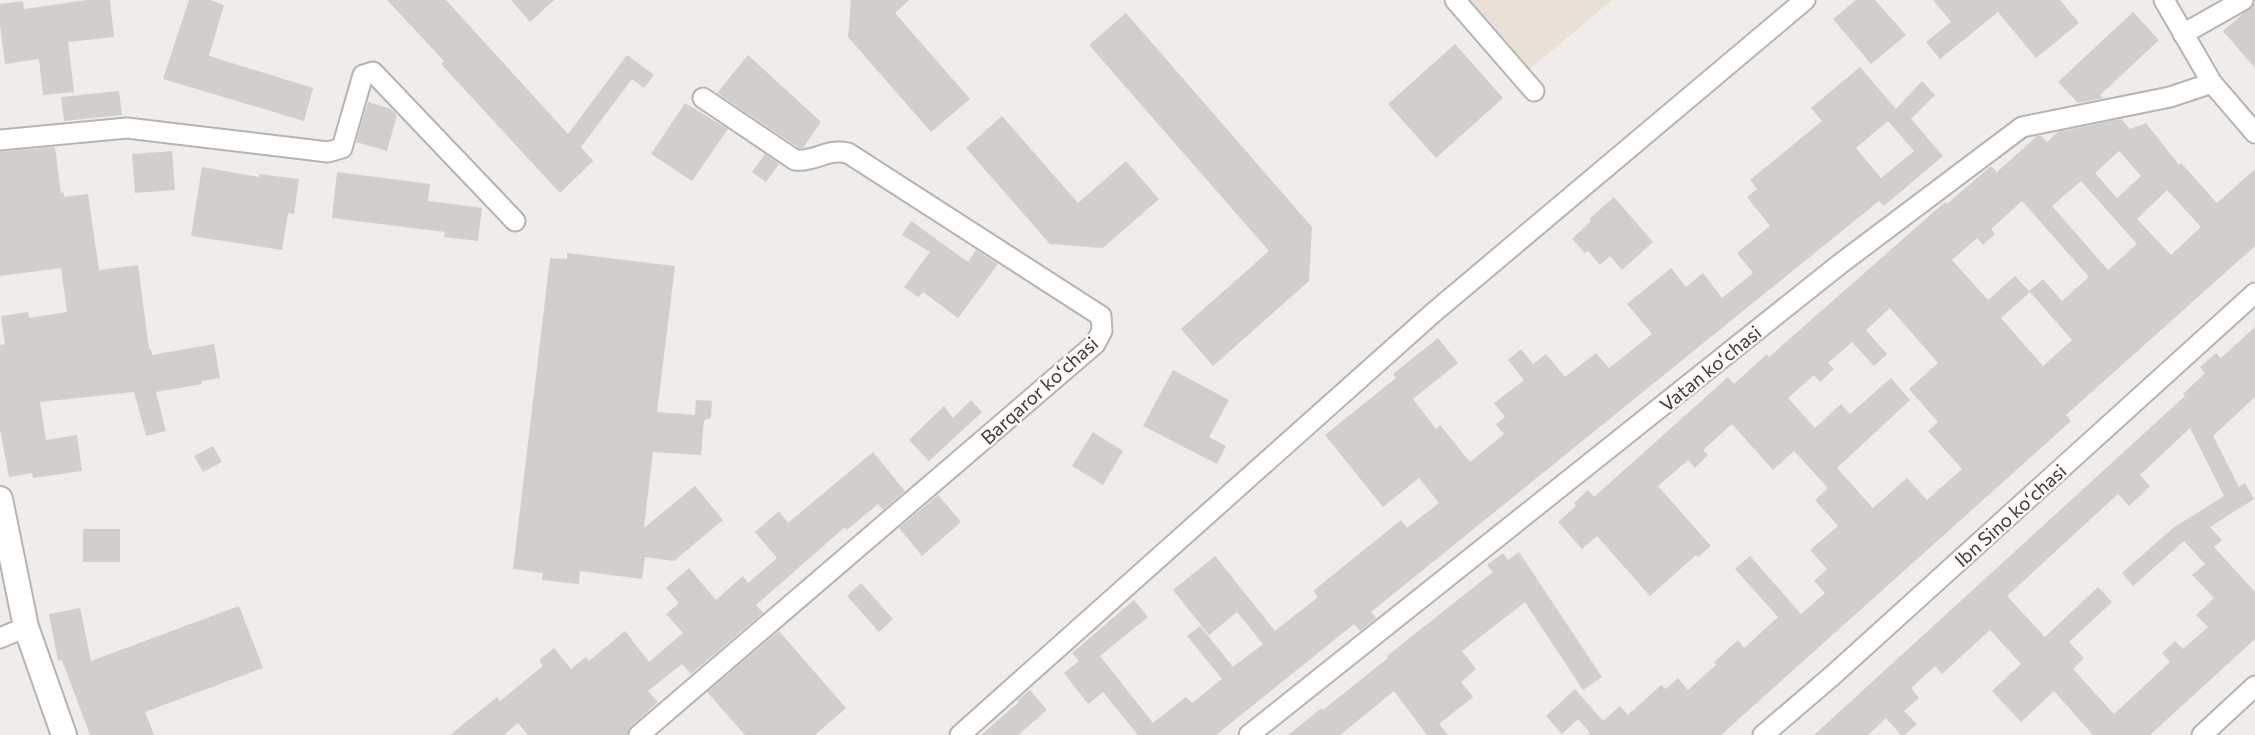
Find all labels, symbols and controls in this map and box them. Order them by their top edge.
street label: Vatan koʻchasi [1655,320,1765,416]
street label: Barqaror koʻchasi [976,331,1102,449]
street label: Ibn Sino koʻchasi [1949,459,2071,571]

